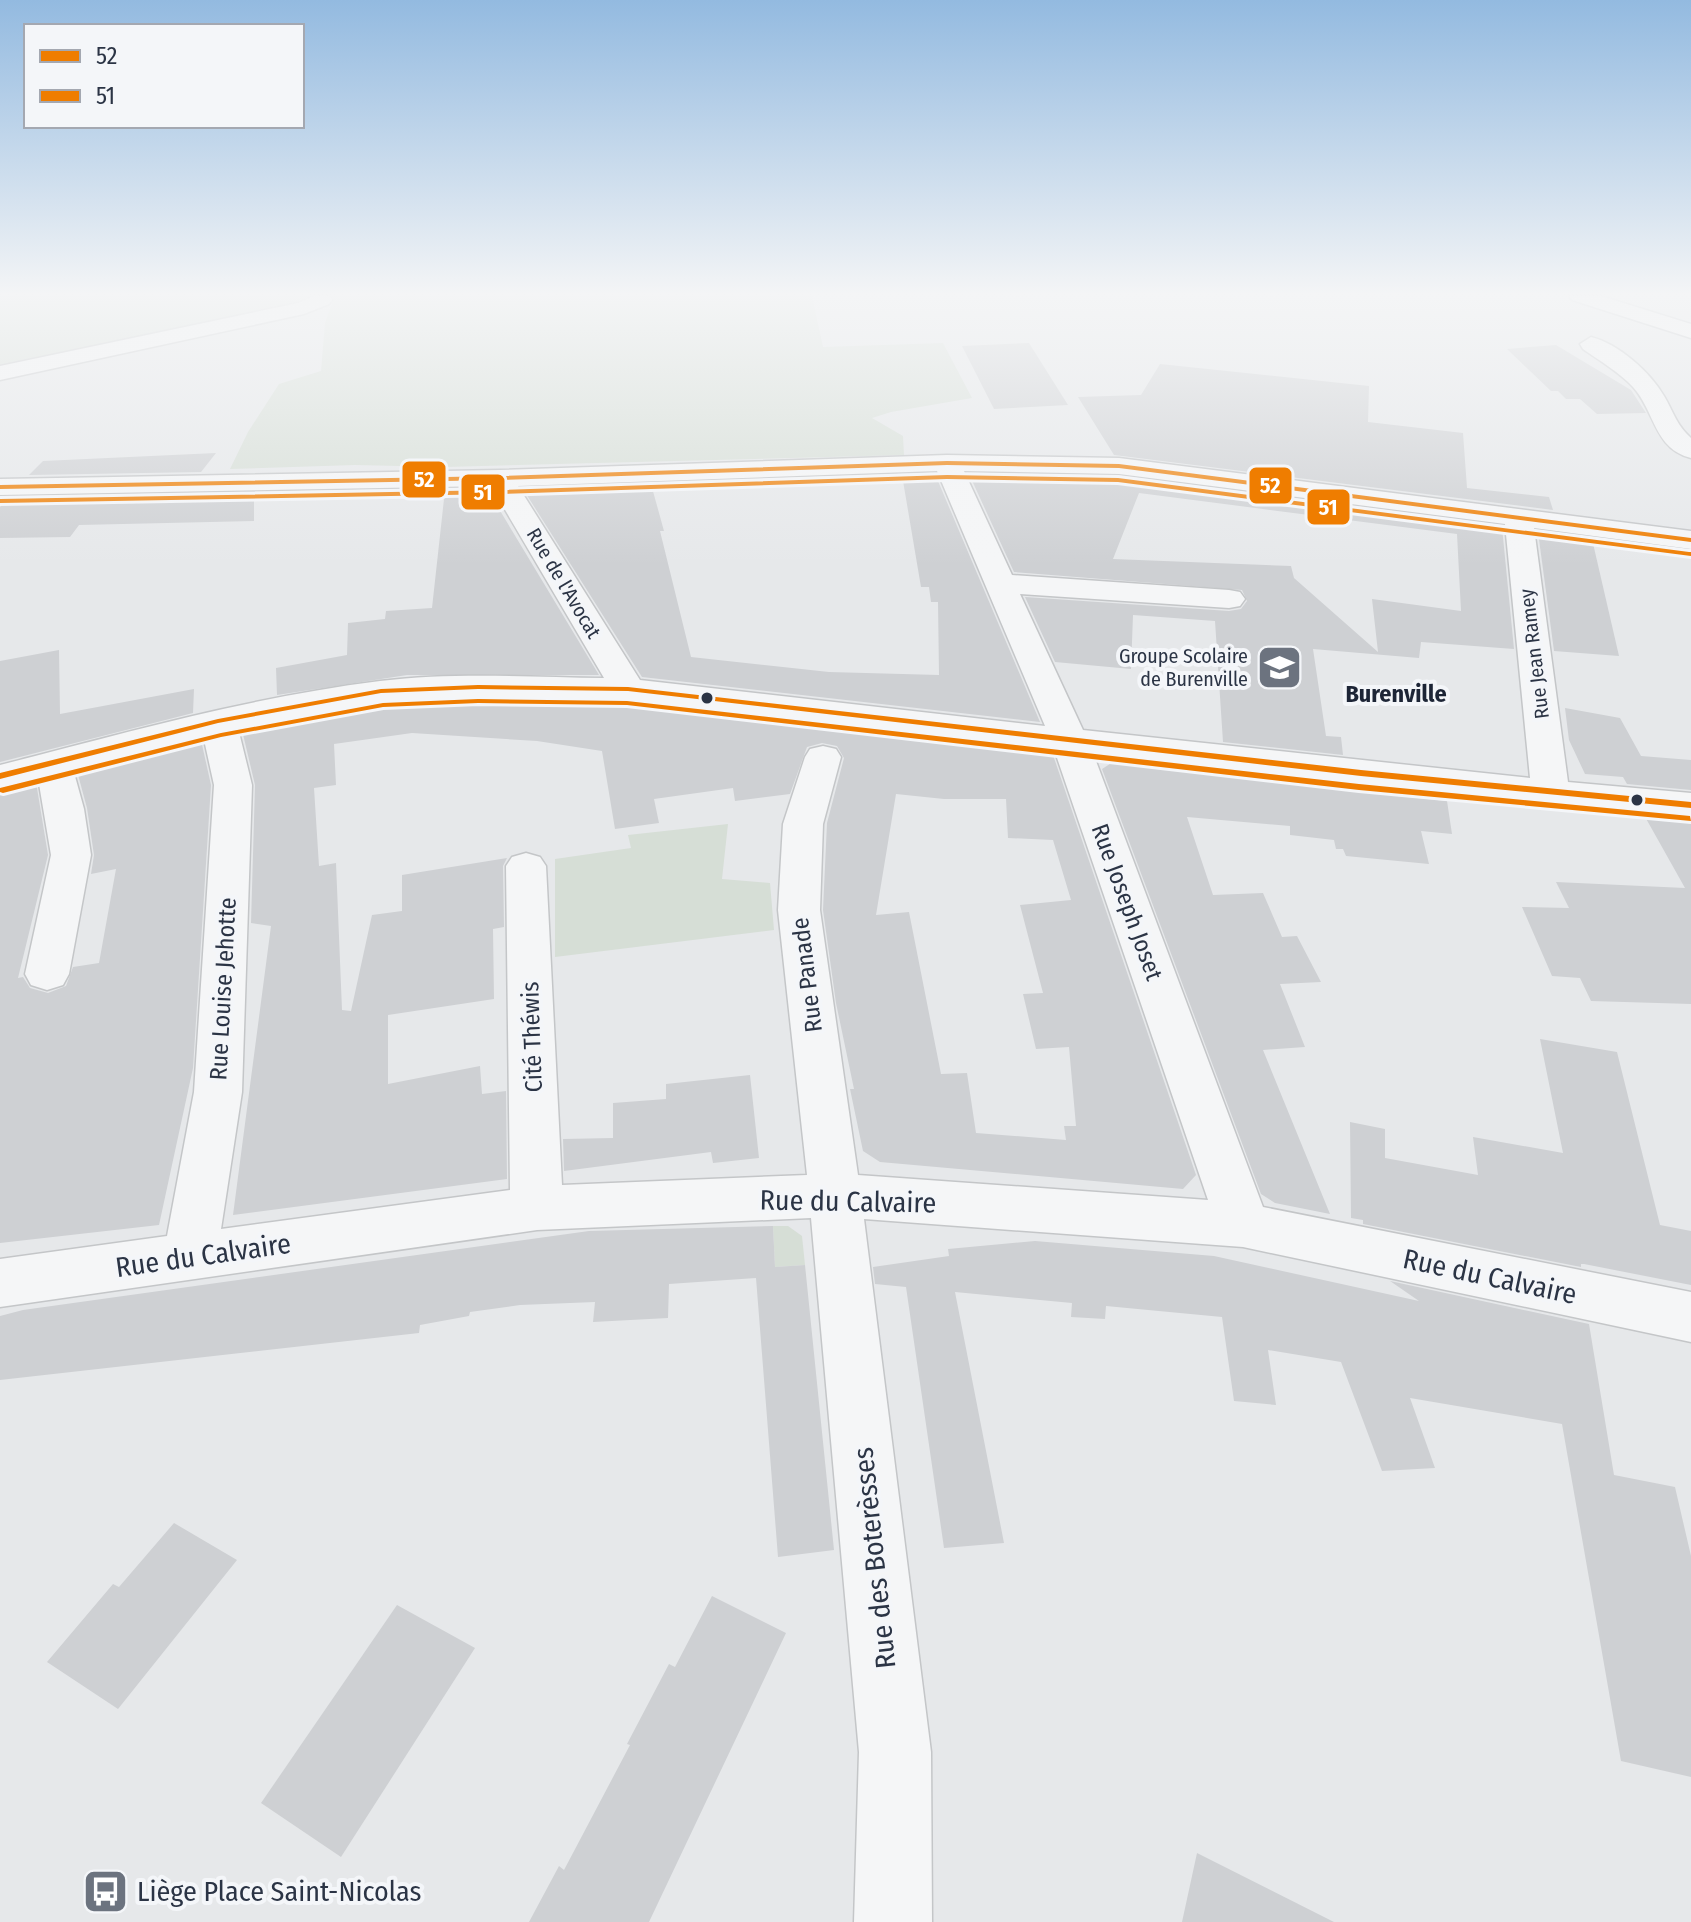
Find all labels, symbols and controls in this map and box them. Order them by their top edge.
legend [24,24,304,128]
text: 52 [96,42,117,70]
text: 51 [96,82,115,110]
line badge: 52 [401,460,447,499]
text: 52 [414,466,434,493]
line badge: 52 [1248,466,1293,505]
text: 52 [1260,472,1280,499]
line badge: 51 [460,473,506,511]
text: 51 [474,479,492,506]
line badge: 51 [1306,488,1351,526]
text: 51 [1319,494,1337,521]
street label: Rue de l'Avocat [522,524,607,643]
street label: Rue Jean Ramey [1514,588,1554,720]
place label: Groupe Scolaire de Burenville [1119,644,1248,691]
school or university icon: Groupe Scolaire de Burenville [1255,644,1303,692]
district label: Burenville [1345,680,1447,708]
unlabelled marker [699,690,715,706]
unlabelled marker [1629,792,1645,808]
street label: Rue Joseph Joset [1086,820,1168,984]
street label: Rue Louise Jehotte [204,897,242,1081]
street label: Rue Panade [786,916,828,1034]
street label: Cité Théwis [516,981,548,1093]
street label: Rue du Calvaire [759,1183,937,1220]
street label: Rue du Calvaire [113,1227,293,1284]
street label: Rue du Calvaire [1400,1242,1580,1311]
street label: Rue des Boterèsses [846,1446,903,1670]
bus stop icon: Liège Place Saint-Nicolas [82,1867,130,1915]
place label: Liège Place Saint-Nicolas [137,1875,421,1908]

